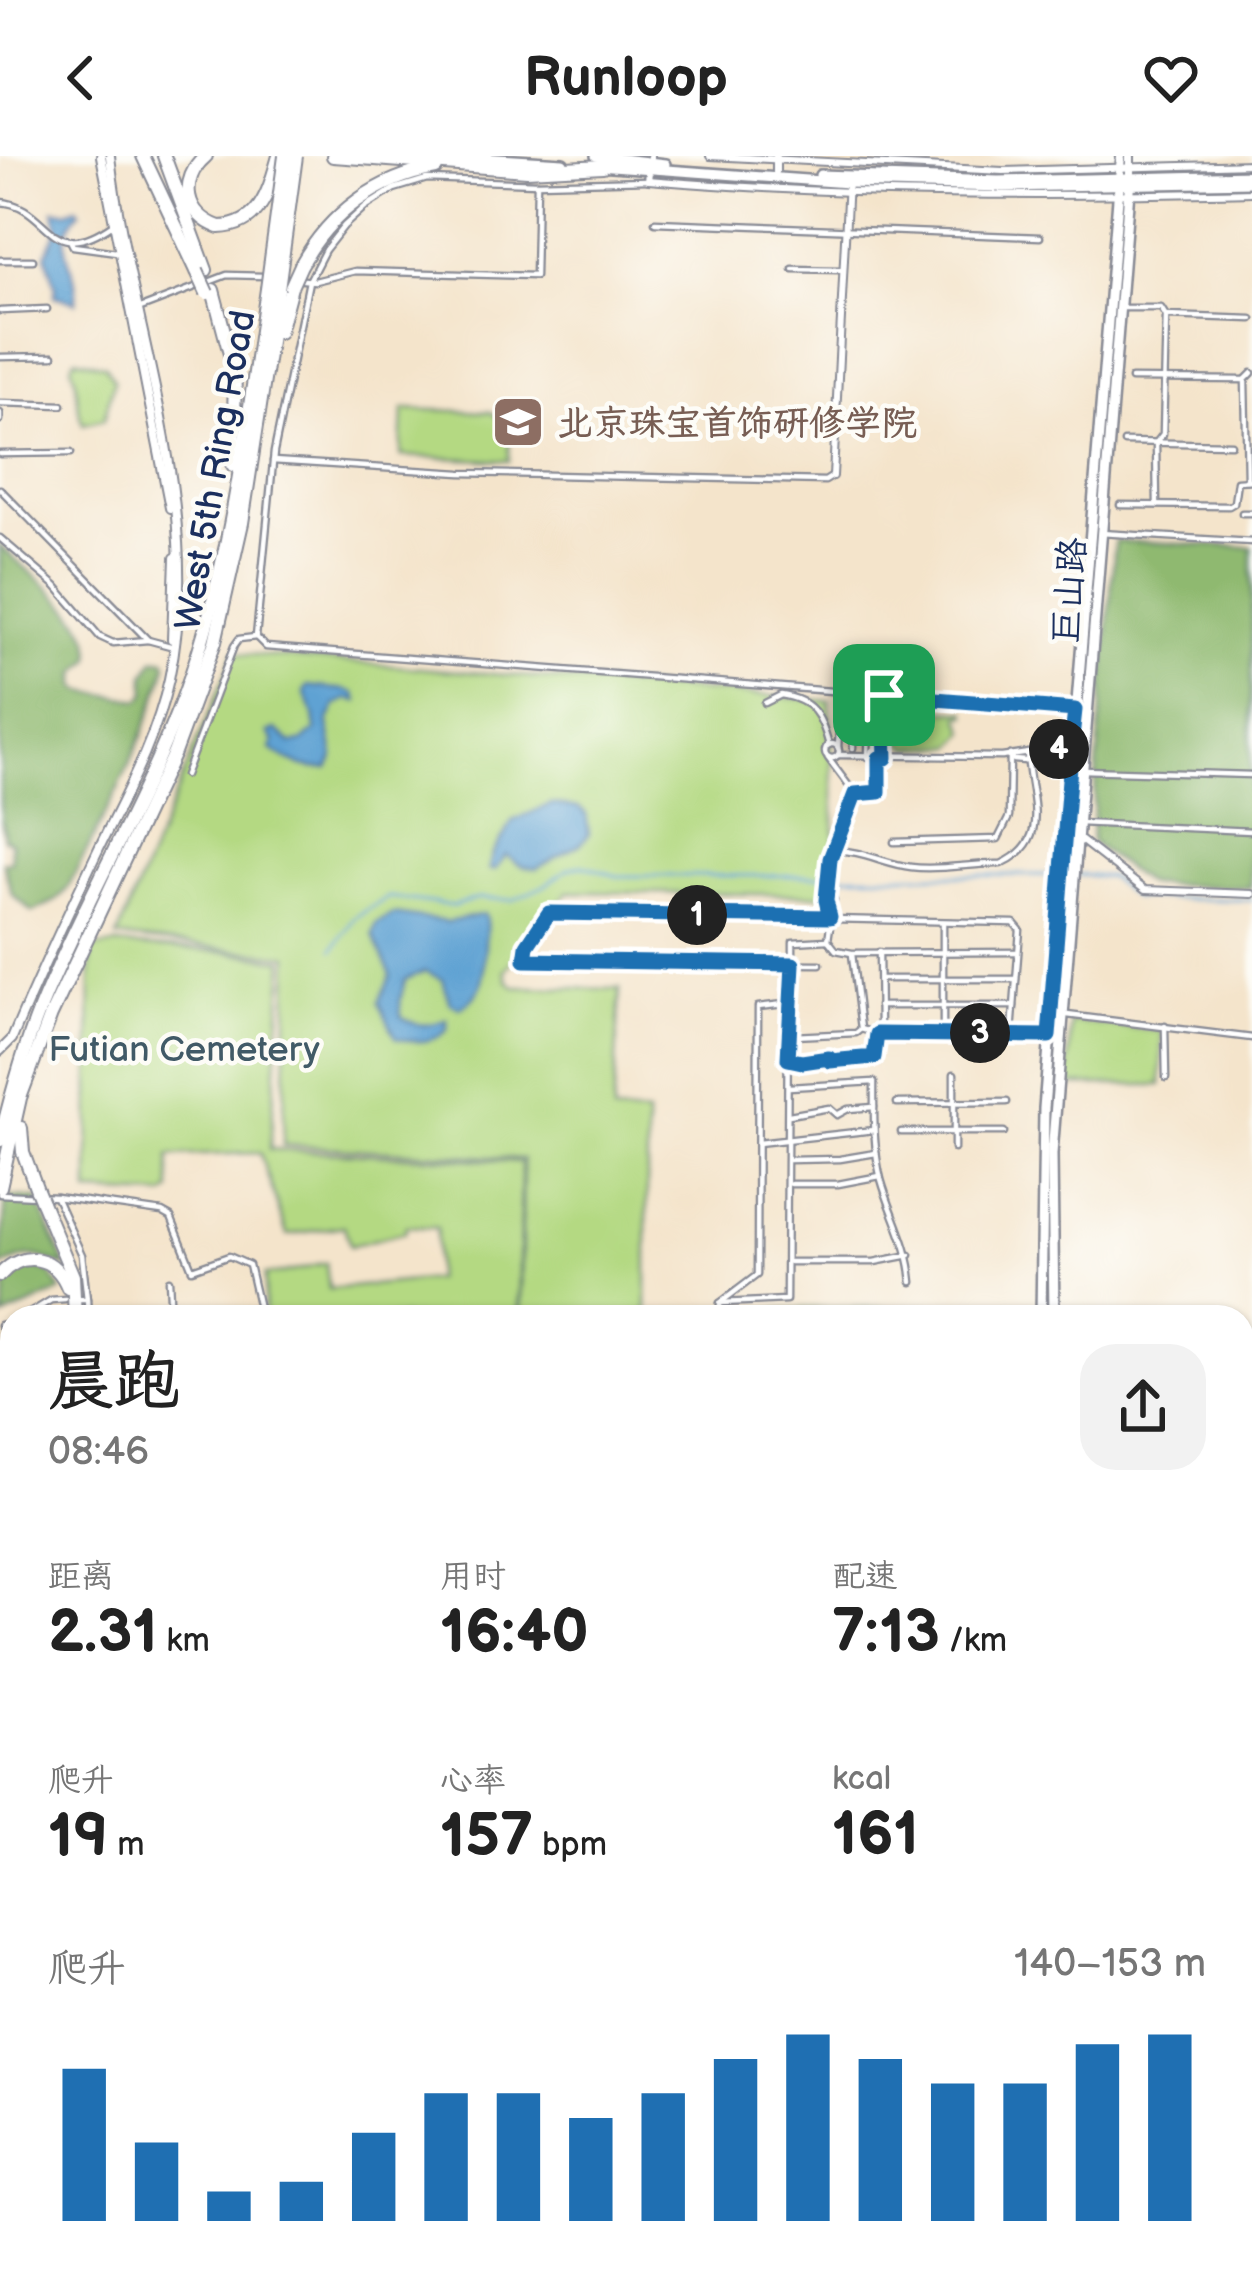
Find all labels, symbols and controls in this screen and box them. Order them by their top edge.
icon: back [48,45,114,111]
icon: heart [1138,45,1204,111]
text: Runloop [524,46,728,111]
street label: West 5th Ring Road [167,307,266,634]
school or university icon: 北京珠宝首饰研修学院 [490,394,546,450]
place label: 北京珠宝首饰研修学院 [557,403,917,446]
street label: 巨山路 [1045,536,1096,647]
pin [833,644,935,746]
icon: arrive [851,662,917,728]
pin: 4 [1029,719,1089,779]
text: 4 [1049,729,1069,769]
pin: 1 [667,885,727,945]
text: 1 [690,895,704,935]
pin: 3 [950,1003,1010,1063]
text: 3 [970,1013,990,1053]
park label: Futian Cemetery [48,1029,320,1072]
text: 晨跑 [48,1344,180,1423]
button: share [1080,1344,1206,1470]
text: 08:46 [48,1429,149,1476]
text: 距离 [48,1557,114,1597]
text: 用时 [440,1557,506,1597]
text: 配速 [832,1557,898,1597]
text: 2.31 [48,1597,157,1669]
text: 16:40 [440,1597,589,1669]
text: 7:13 [832,1597,940,1669]
text: km [157,1621,210,1661]
text: /km [940,1621,1007,1661]
text: kcal [832,1759,891,1799]
text: 爬升 [48,1761,114,1801]
text: 心率 [440,1761,506,1801]
text: 161 [832,1799,919,1871]
text: 19 [48,1801,108,1873]
text: 157 [440,1801,533,1873]
text: m [108,1825,145,1865]
text: bpm [533,1825,607,1865]
text: 140–153 m [1014,1941,1206,1988]
text: 爬升 [48,1946,126,1993]

